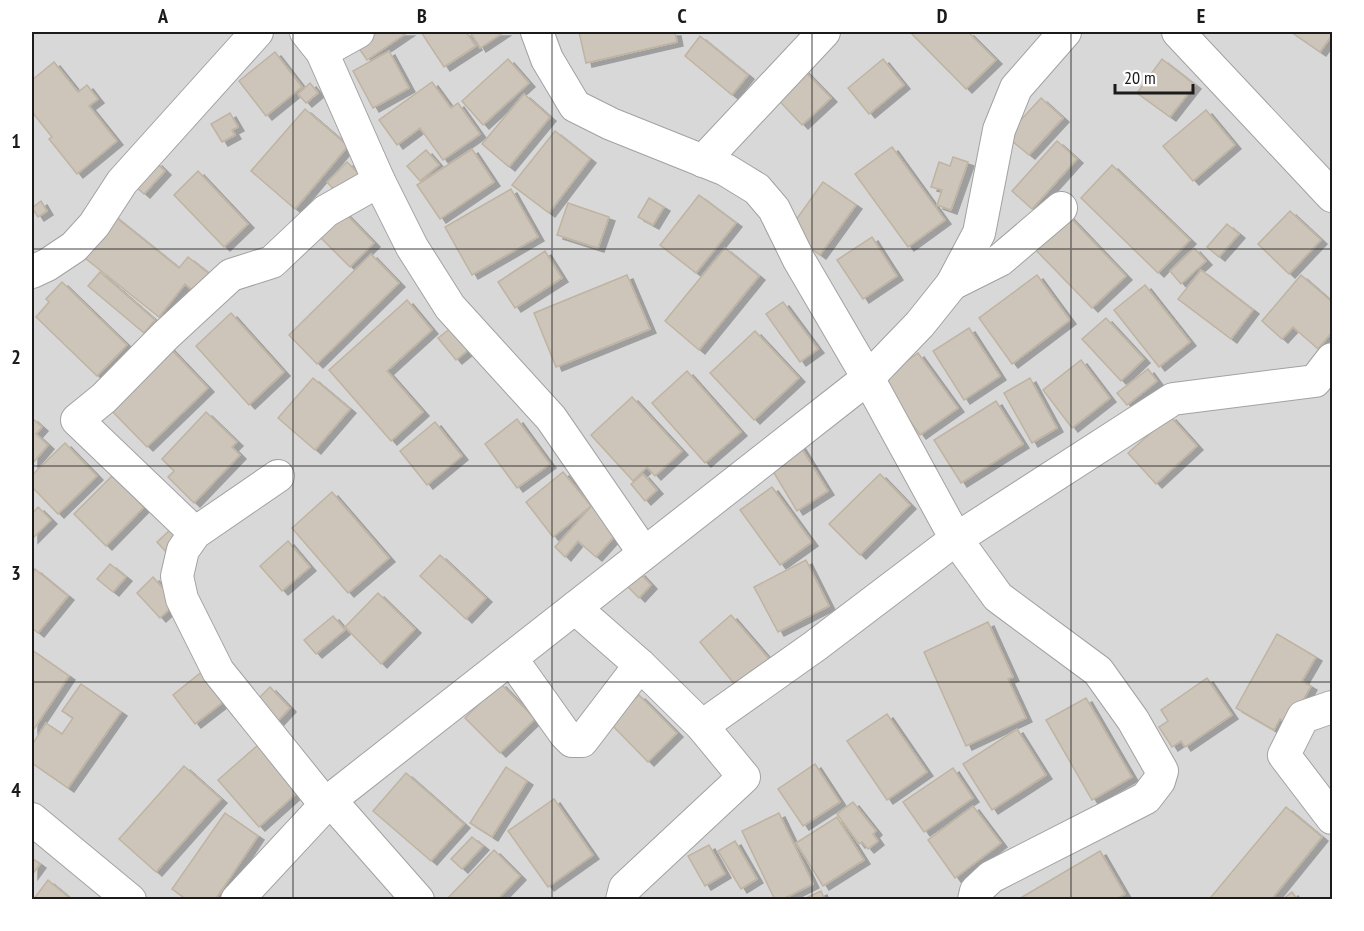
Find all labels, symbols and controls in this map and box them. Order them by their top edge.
text: A [157,3,169,29]
text: B [417,3,427,29]
text: C [677,3,687,29]
text: D [937,3,948,29]
text: E [1197,3,1205,29]
scale bar [1115,57,1193,95]
text: 20 m [1124,66,1156,89]
text: 1 [11,128,21,154]
text: 2 [11,344,21,370]
text: 3 [11,560,21,586]
text: 4 [11,777,21,803]

